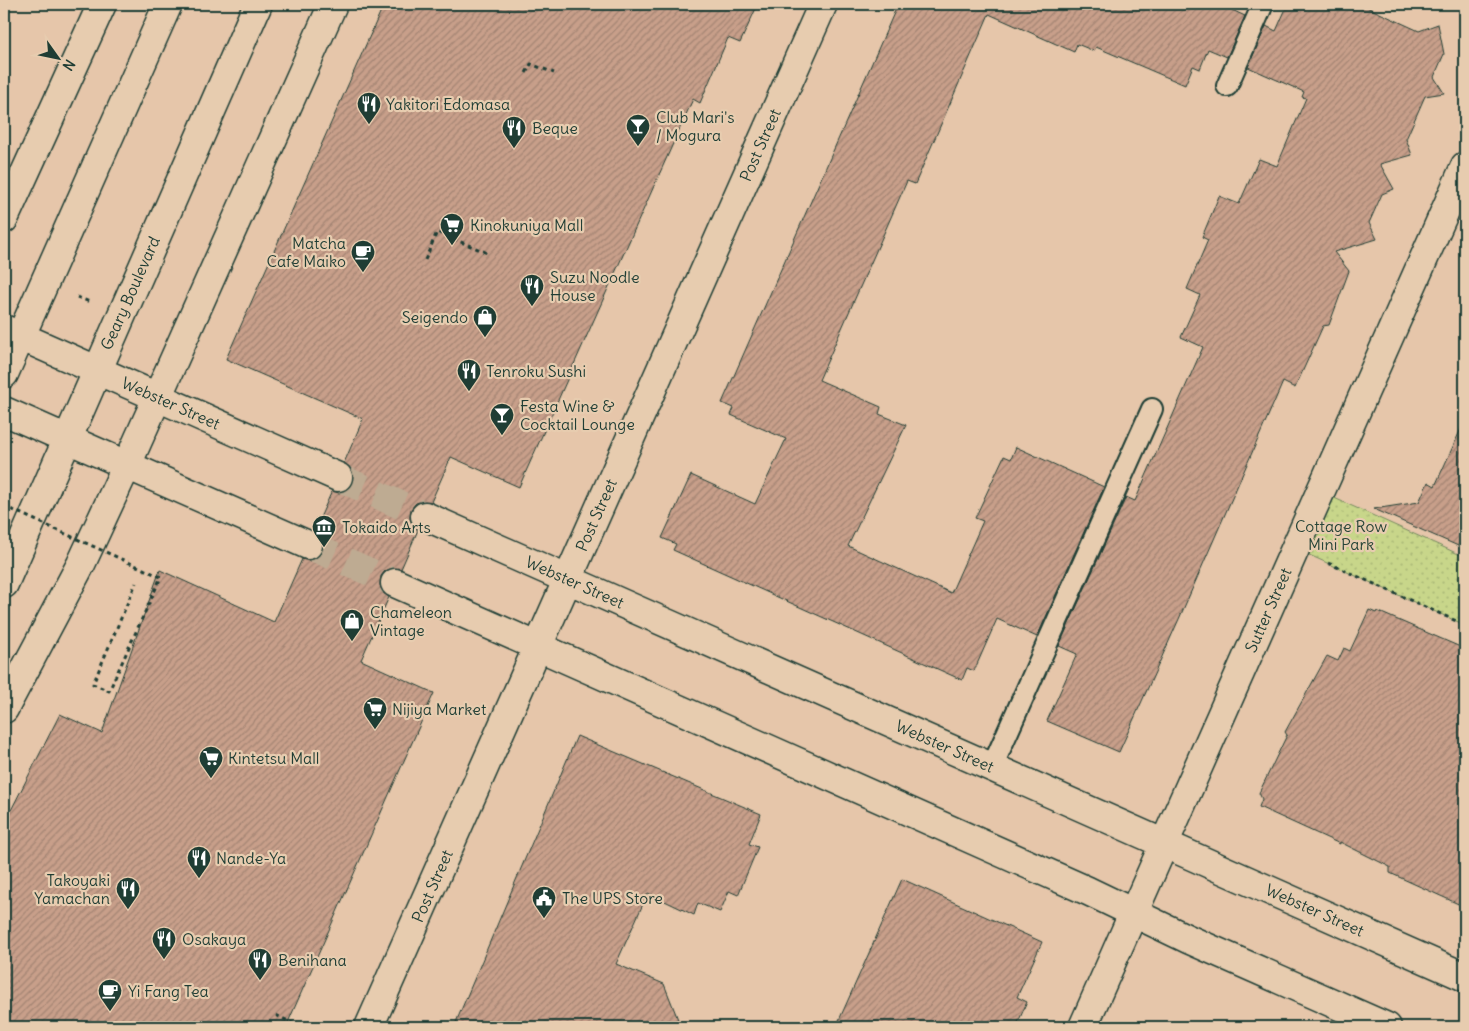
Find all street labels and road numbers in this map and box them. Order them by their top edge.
street label: Post Street [735,105,785,184]
street label: Geary Boulevard [96,233,164,353]
street label: Webster Street [119,372,224,434]
street label: Post Street [571,475,621,554]
street label: Webster Street [523,551,628,613]
street label: Sutter Street [1240,564,1296,655]
street label: Webster Street [893,715,998,777]
street label: Post Street [407,846,457,925]
street label: Webster Street [1263,879,1368,941]

